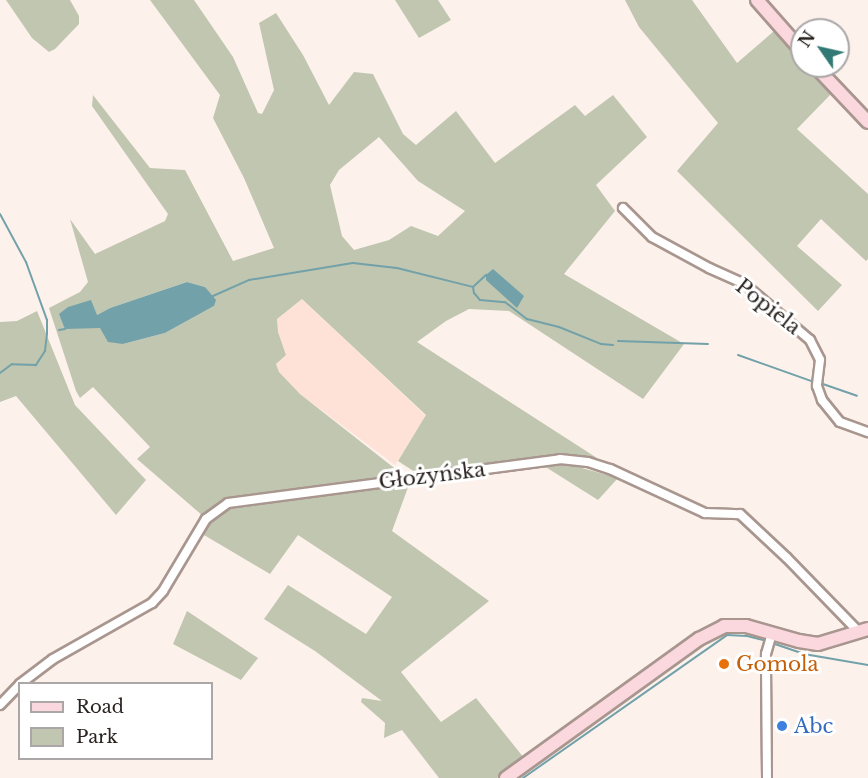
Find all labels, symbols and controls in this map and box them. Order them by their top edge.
north arrow [790,18,850,78]
text: N [794,27,819,51]
street label: Popiela [731,274,805,340]
street label: Głożyńska [377,458,487,494]
place label: Gomola [736,652,819,676]
marker: Gomola [717,657,731,671]
legend [18,682,213,760]
text: Road [76,696,124,718]
place label: Abc [794,714,833,738]
marker: Abc [775,719,789,733]
text: Park [76,726,118,748]

